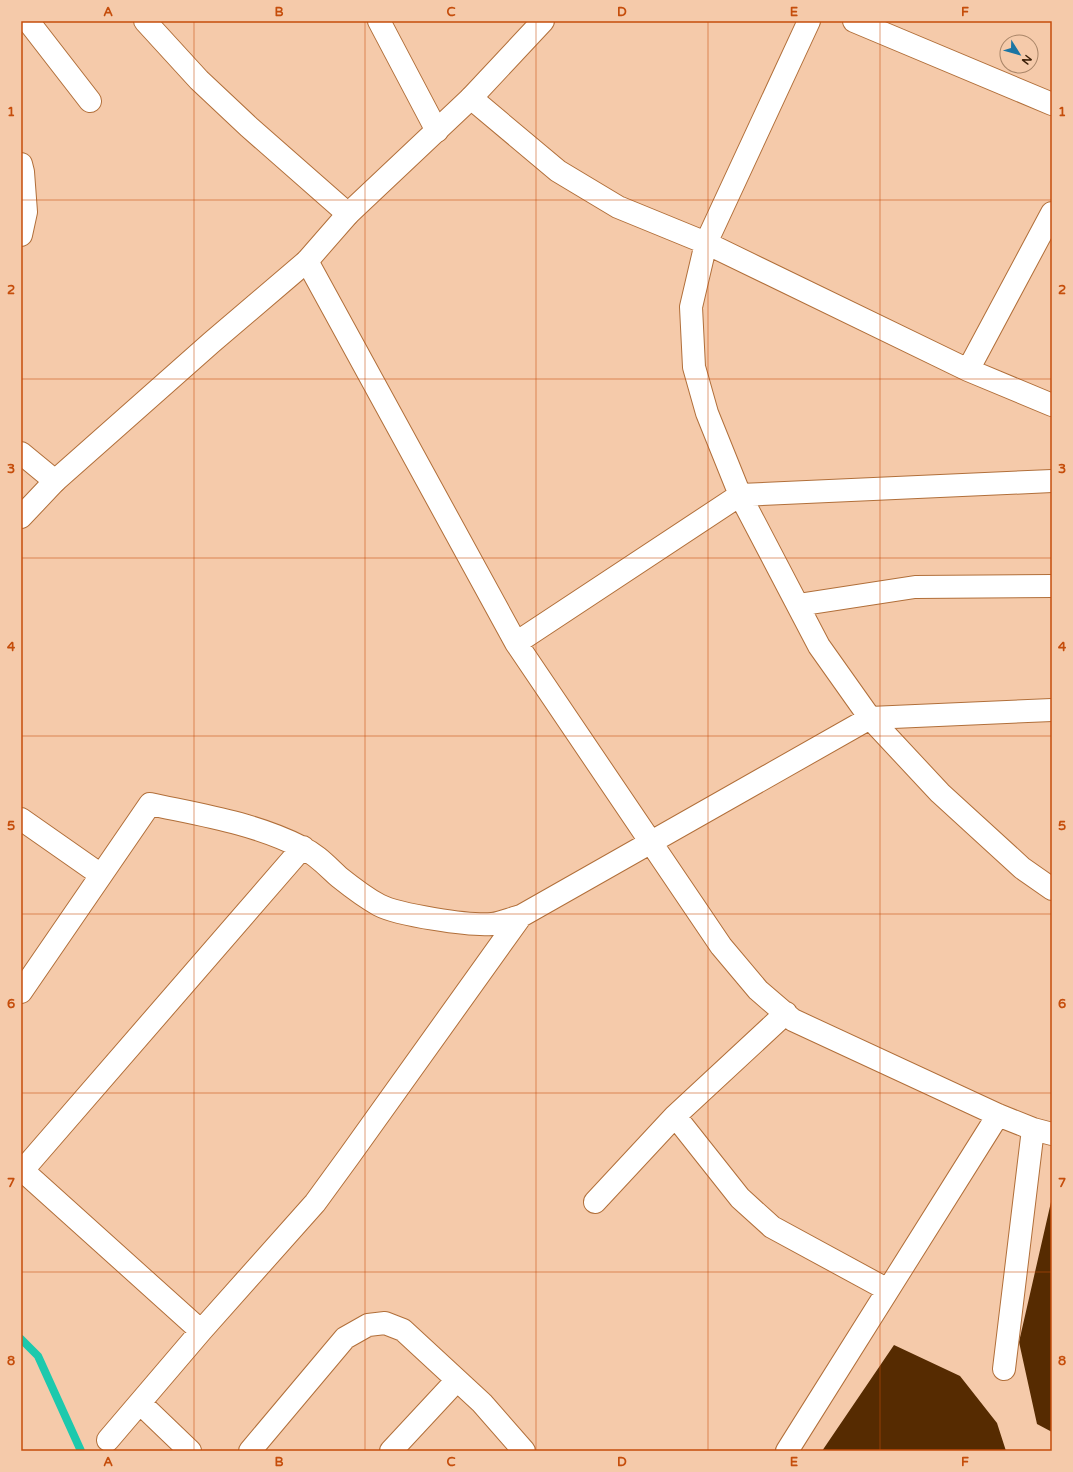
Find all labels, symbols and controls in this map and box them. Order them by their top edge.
text: A [103,4,113,20]
text: B [274,4,284,20]
text: C [446,4,456,20]
text: D [617,4,627,20]
text: E [790,4,798,20]
text: F [961,4,969,20]
north arrow [999,34,1039,74]
text: N [1019,52,1034,67]
text: 1 [7,104,15,120]
text: 1 [1058,104,1066,120]
text: 2 [7,282,15,298]
text: 2 [1058,282,1066,298]
text: 3 [7,461,15,477]
text: 3 [1058,461,1066,477]
text: 4 [7,639,16,655]
text: 4 [1058,639,1067,655]
text: 5 [7,818,15,834]
text: 5 [1058,818,1066,834]
text: 6 [7,996,15,1012]
text: 6 [1058,996,1066,1012]
text: 7 [7,1175,15,1191]
text: 7 [1058,1175,1066,1191]
text: 8 [7,1353,15,1369]
text: 8 [1058,1353,1066,1369]
text: A [103,1454,113,1470]
text: B [274,1454,284,1470]
text: C [446,1454,456,1470]
text: D [617,1454,627,1470]
text: E [790,1454,798,1470]
text: F [961,1454,969,1470]

